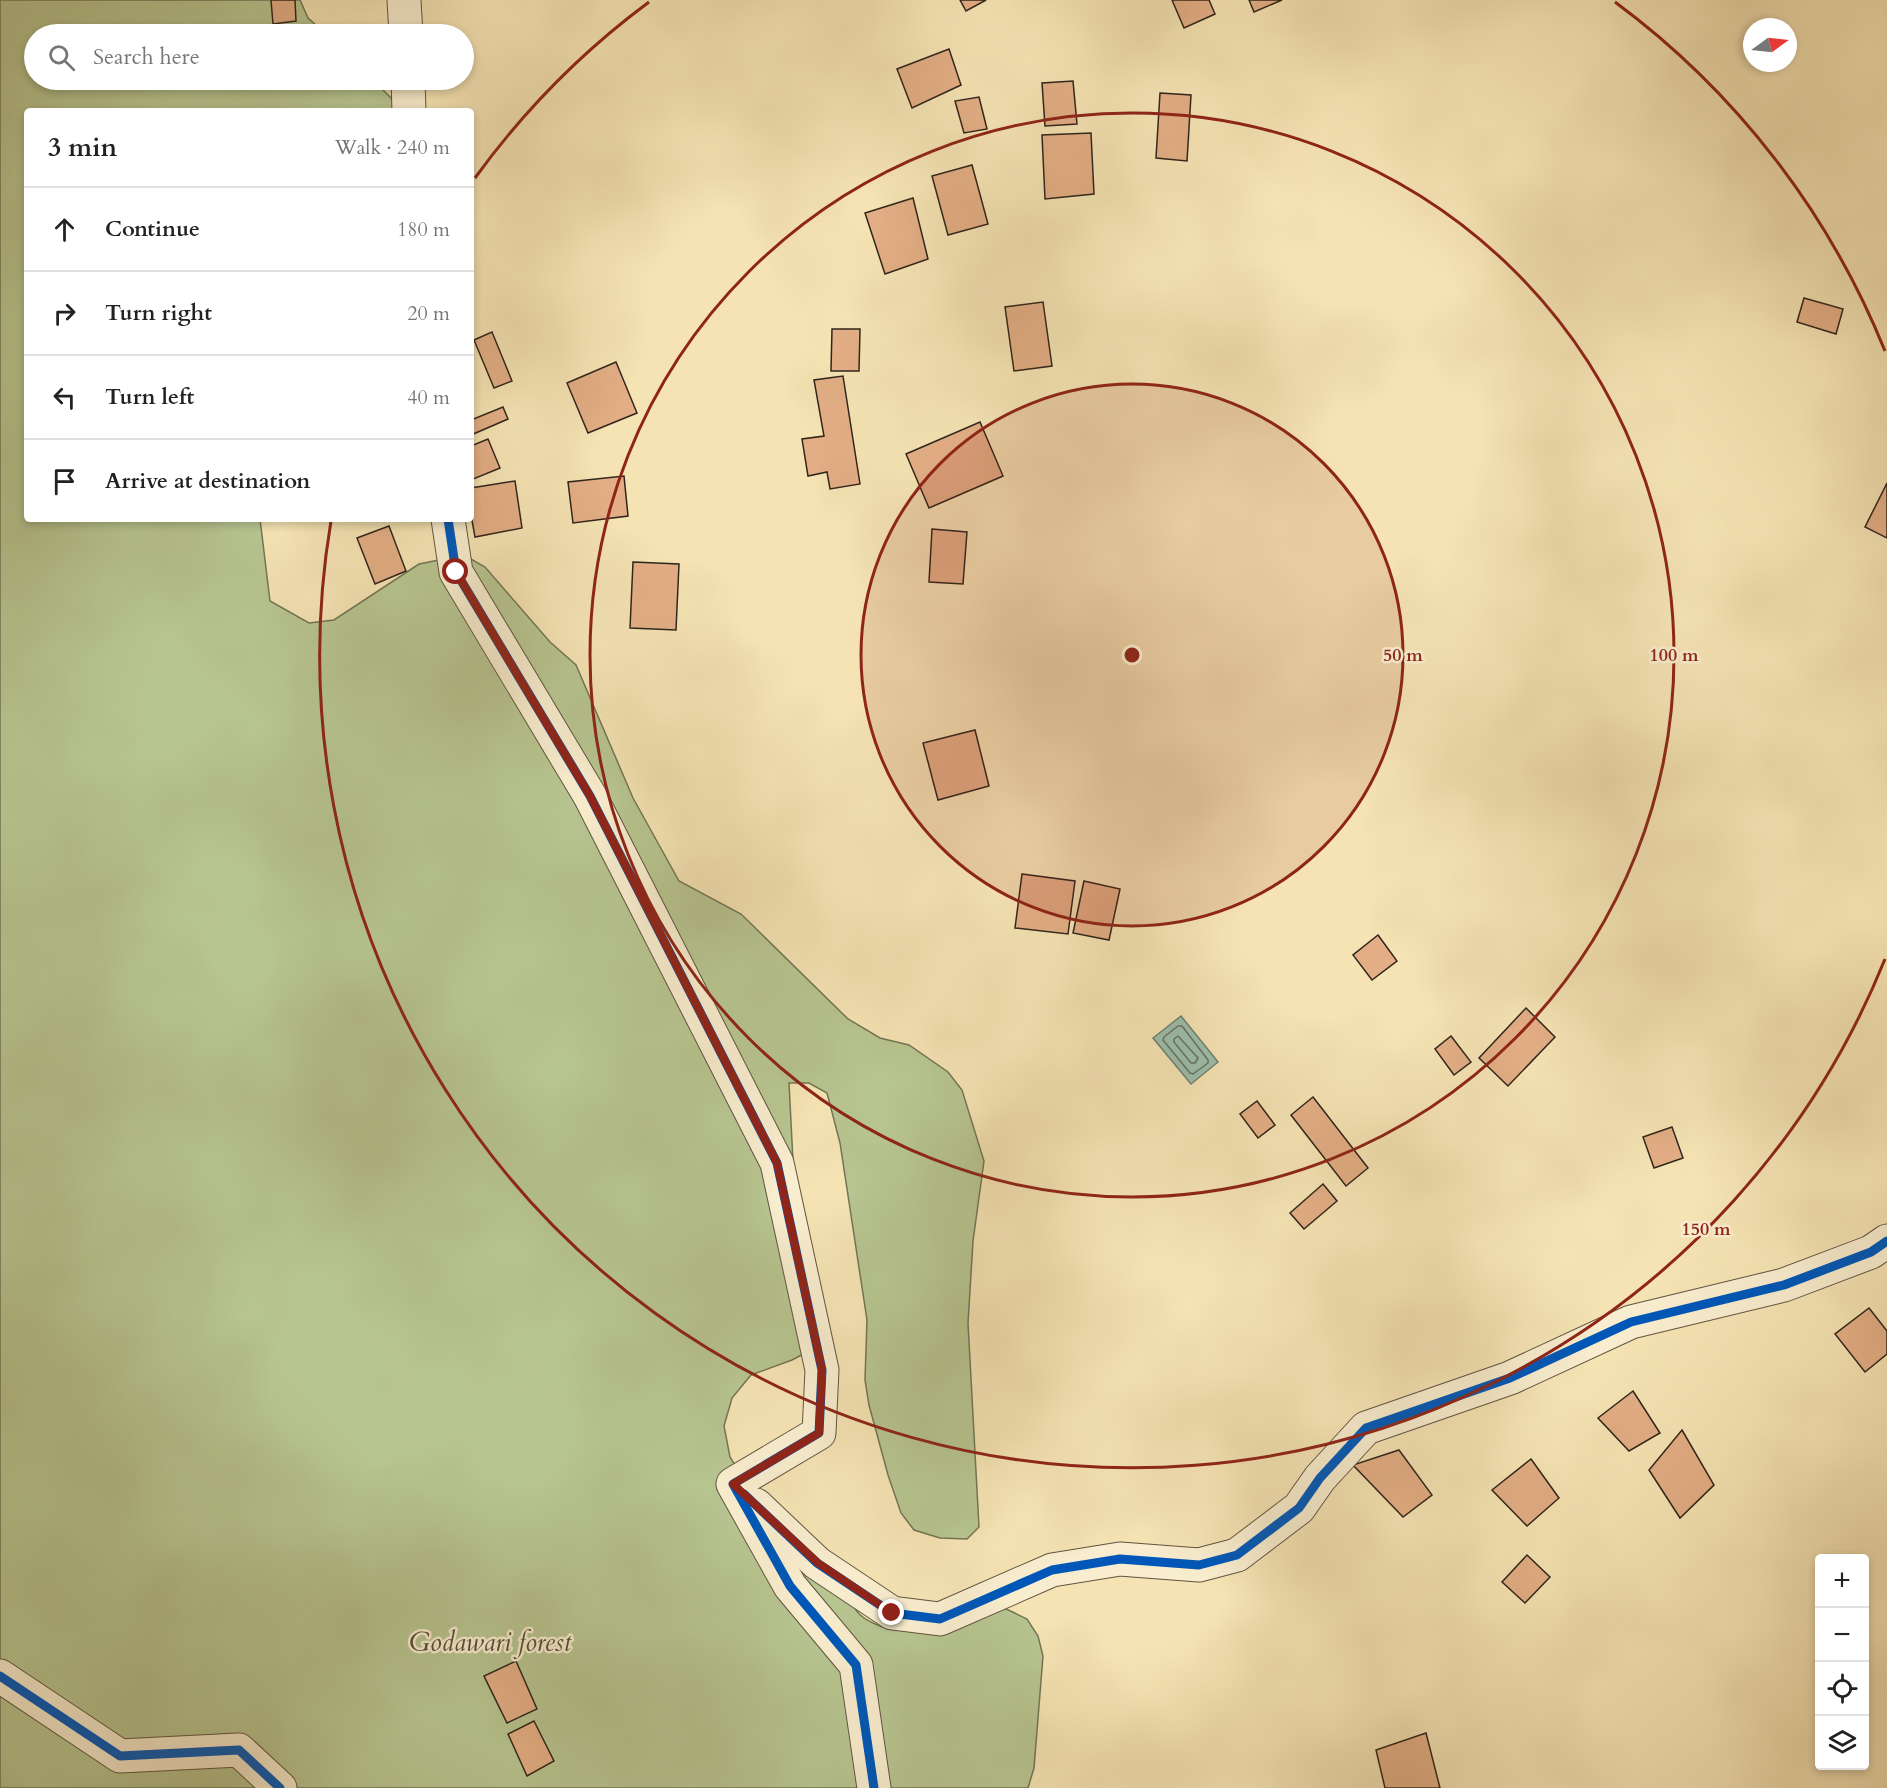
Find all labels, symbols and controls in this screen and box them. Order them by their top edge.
north arrow [1743,18,1797,72]
search box [24,24,474,90]
icon: search [45,41,78,74]
text: Search here [93,42,200,72]
text: 3 min [48,130,117,165]
text: Walk · 240 m [335,134,450,161]
icon: ahead [48,213,81,246]
text: Continue [105,214,200,244]
text: 180 m [397,216,450,243]
icon: right [48,297,81,330]
text: Turn right [105,298,212,328]
text: 20 m [407,300,450,327]
icon: left [48,381,81,414]
text: Turn left [105,382,194,412]
text: 40 m [407,384,450,411]
icon: arrive [48,465,81,498]
text: Arrive at destination [105,466,310,496]
route start [442,558,468,584]
text: 50 m [1383,643,1423,668]
text: 100 m [1649,643,1699,668]
centre of rings [1122,645,1142,665]
text: 150 m [1681,1217,1731,1242]
map controls [1815,1554,1869,1770]
button: + [1815,1554,1869,1608]
route end [878,1599,904,1625]
button: − [1815,1608,1869,1662]
park label: Godawari forest [409,1625,572,1660]
button: locate [1815,1662,1869,1716]
button: layers [1815,1716,1869,1770]

